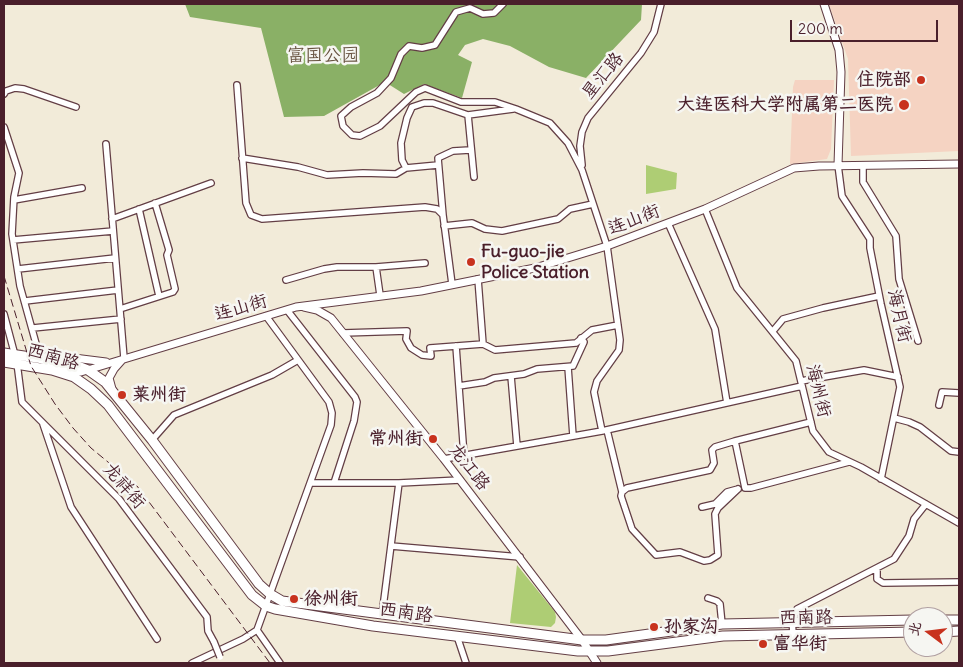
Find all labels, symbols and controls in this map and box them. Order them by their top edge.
scale bar [793,10,940,42]
text: 200 m [798,19,843,38]
park label: 富国公园 [287,45,359,67]
street label: 星汇路 [578,48,628,104]
place label: 住院部 [857,69,911,91]
marker: 住院部 [915,74,927,86]
place label: 大连医科大学附属第二医院 [677,94,893,116]
marker: 大连医科大学附属第二医院 [897,98,911,112]
street label: 连山街 [605,200,663,240]
place label: Fu-guo-jie Police Station [481,241,589,284]
marker: Fu-guo-jie Police Station [465,256,477,268]
street label: 海月街 [882,287,916,345]
street label: 连山街 [212,290,270,326]
street label: 西南路 [24,339,82,375]
street label: 海州街 [801,362,835,420]
place label: 莱州街 [132,384,186,406]
marker: 莱州街 [116,389,128,401]
place label: 常州街 [369,428,423,450]
marker: 常州街 [427,433,439,445]
street label: 龙江路 [444,439,494,495]
street label: 龙祥街 [98,459,150,513]
place label: 徐州街 [304,588,358,610]
marker: 徐州街 [288,593,300,605]
street label: 西南路 [378,599,434,627]
street label: 西南路 [779,607,833,629]
north arrow [903,607,953,657]
place label: 孙家沟 [664,616,718,638]
text: 北 [904,619,925,637]
marker: 孙家沟 [648,621,660,633]
place label: 富华街 [773,633,827,655]
marker: 富华街 [757,638,769,650]

